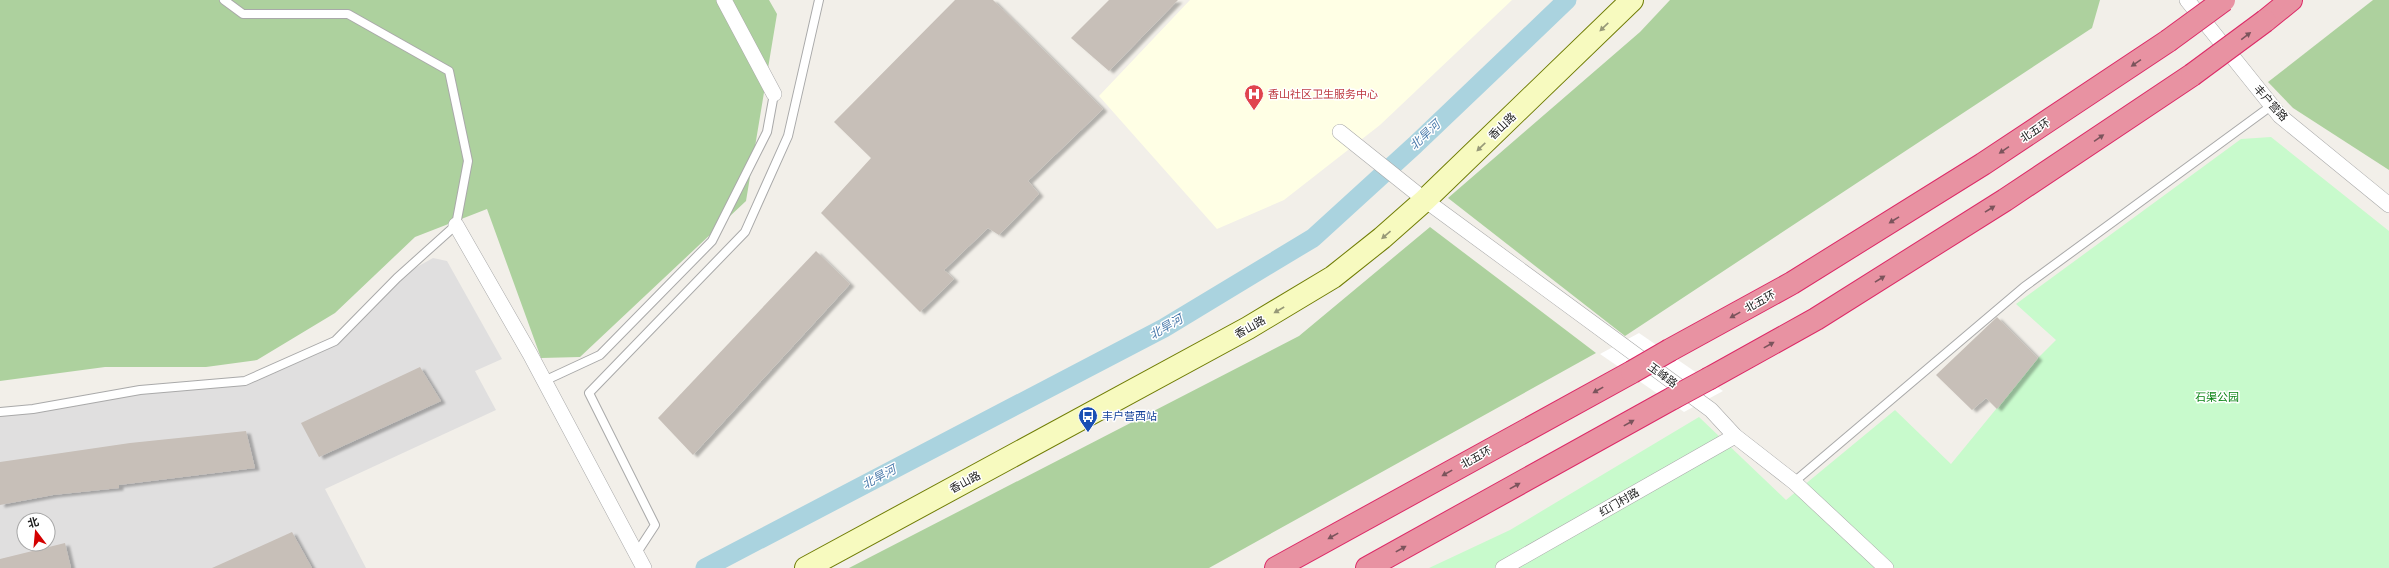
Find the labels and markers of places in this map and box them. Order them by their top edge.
hospital icon: 香山社区卫生服务中心 [1243,83,1265,111]
place label: 香山社区卫生服务中心 [1268,88,1378,101]
bus stop icon: 丰户营西站 [1077,405,1099,433]
place label: 丰户营西站 [1102,410,1157,423]

